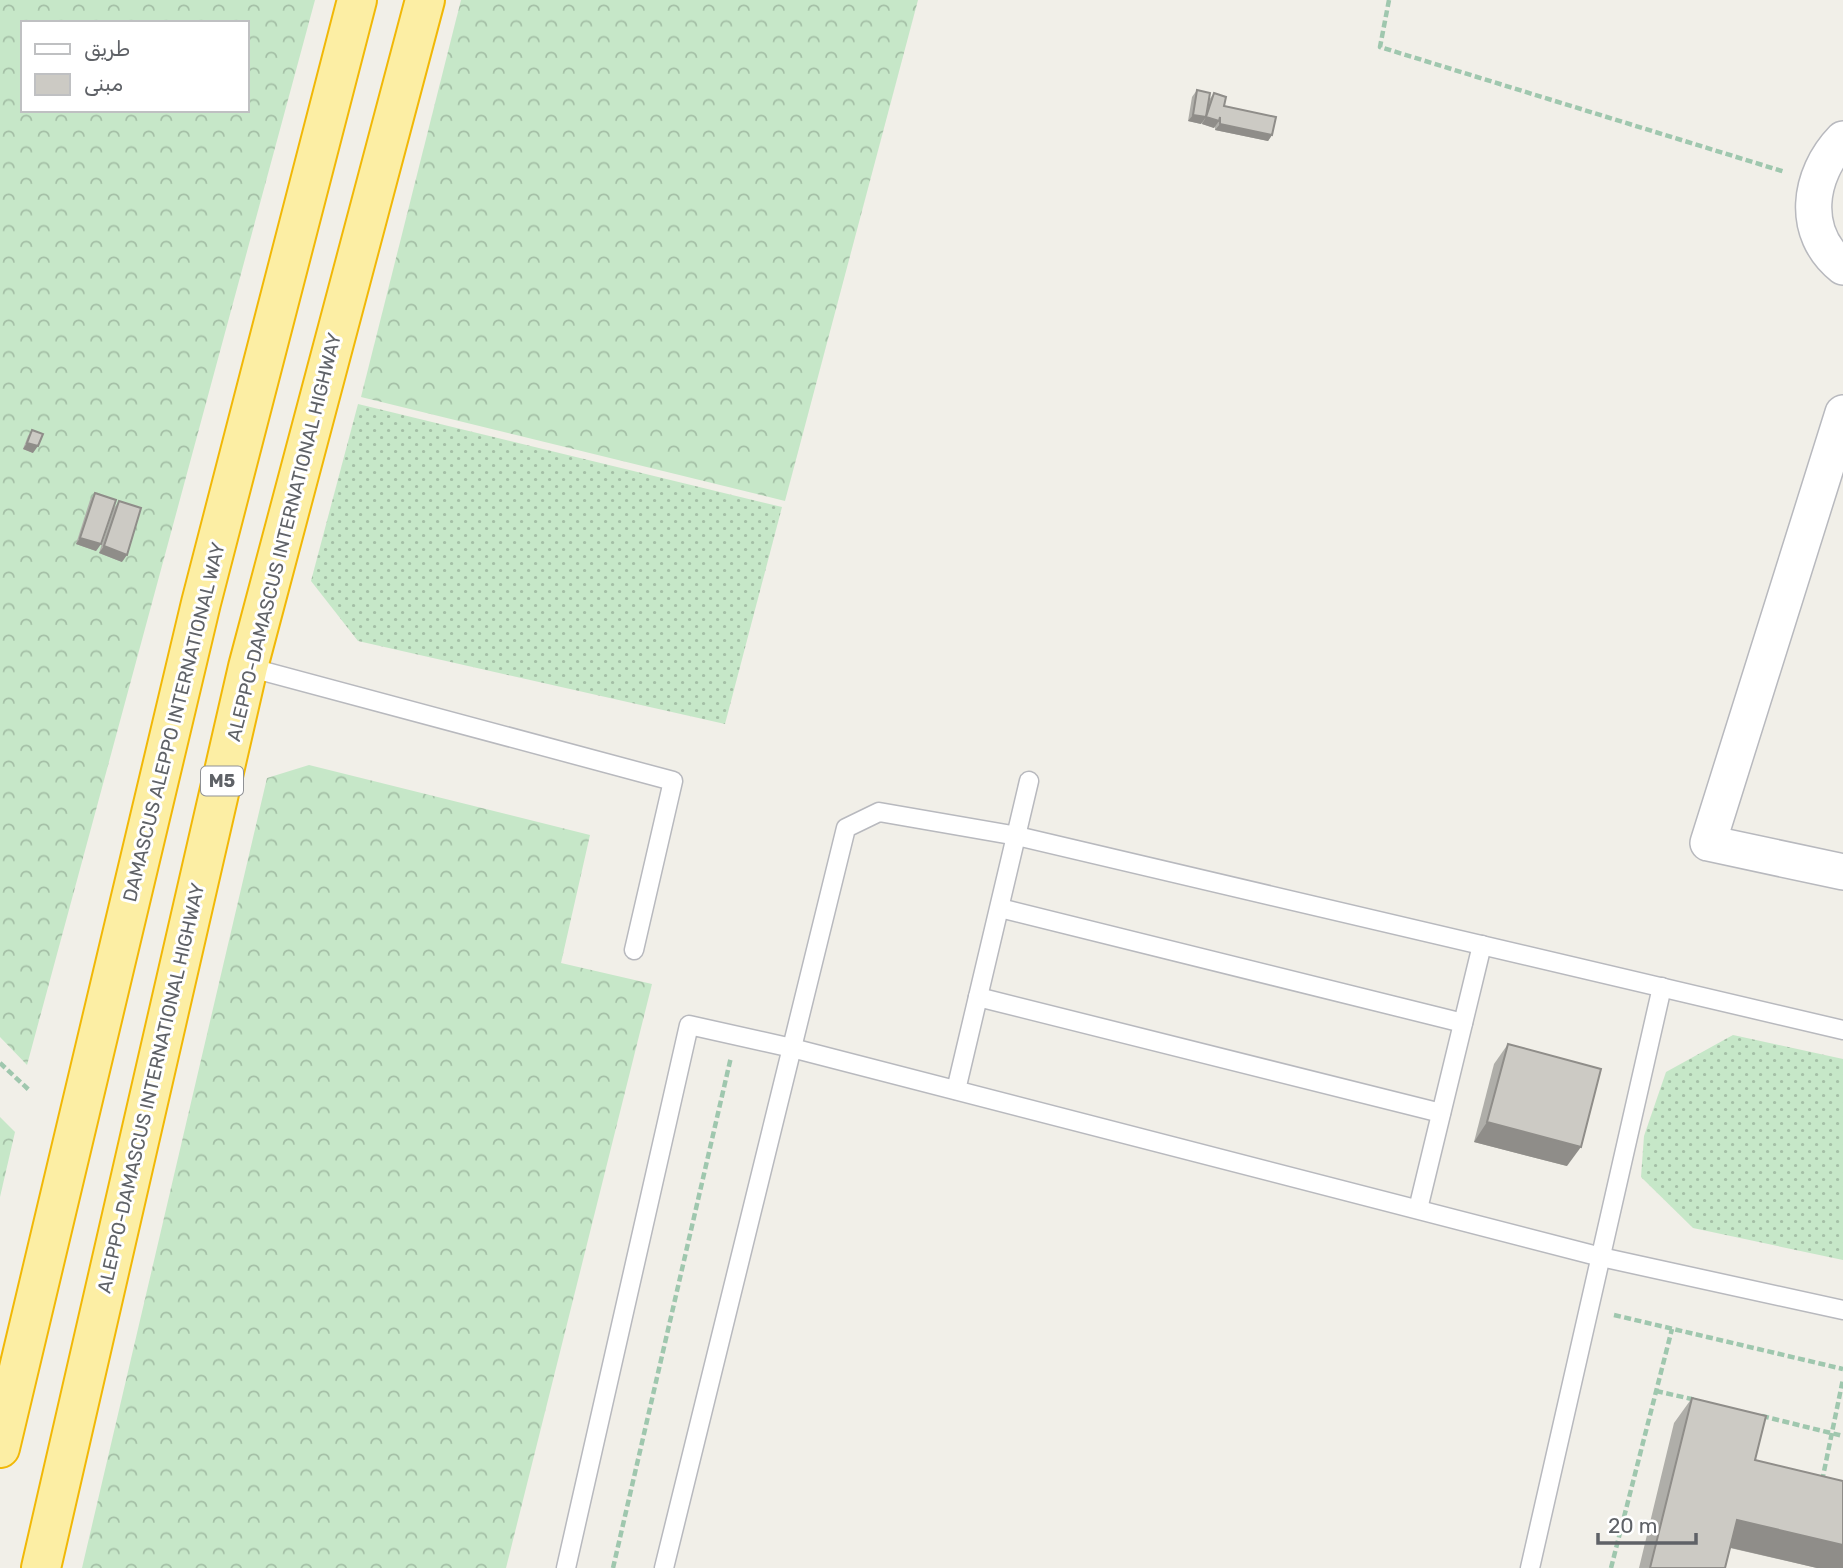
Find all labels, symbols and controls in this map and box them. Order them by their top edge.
legend [21,21,248,112]
text: طريق [84,36,130,61]
text: مبنى [84,71,123,96]
street label: ALEPPO-DAMASCUS INTERNATIONAL HIGHWAY [222,330,346,744]
street label: DAMASCUS ALEPPO INTERNATIONAL WAY [118,540,230,904]
road number: M5 [201,766,243,796]
street label: ALEPPO-DAMASCUS INTERNATIONAL HIGHWAY [93,881,209,1295]
scale bar [1598,1502,1696,1546]
text: 20 m [1608,1513,1657,1538]

